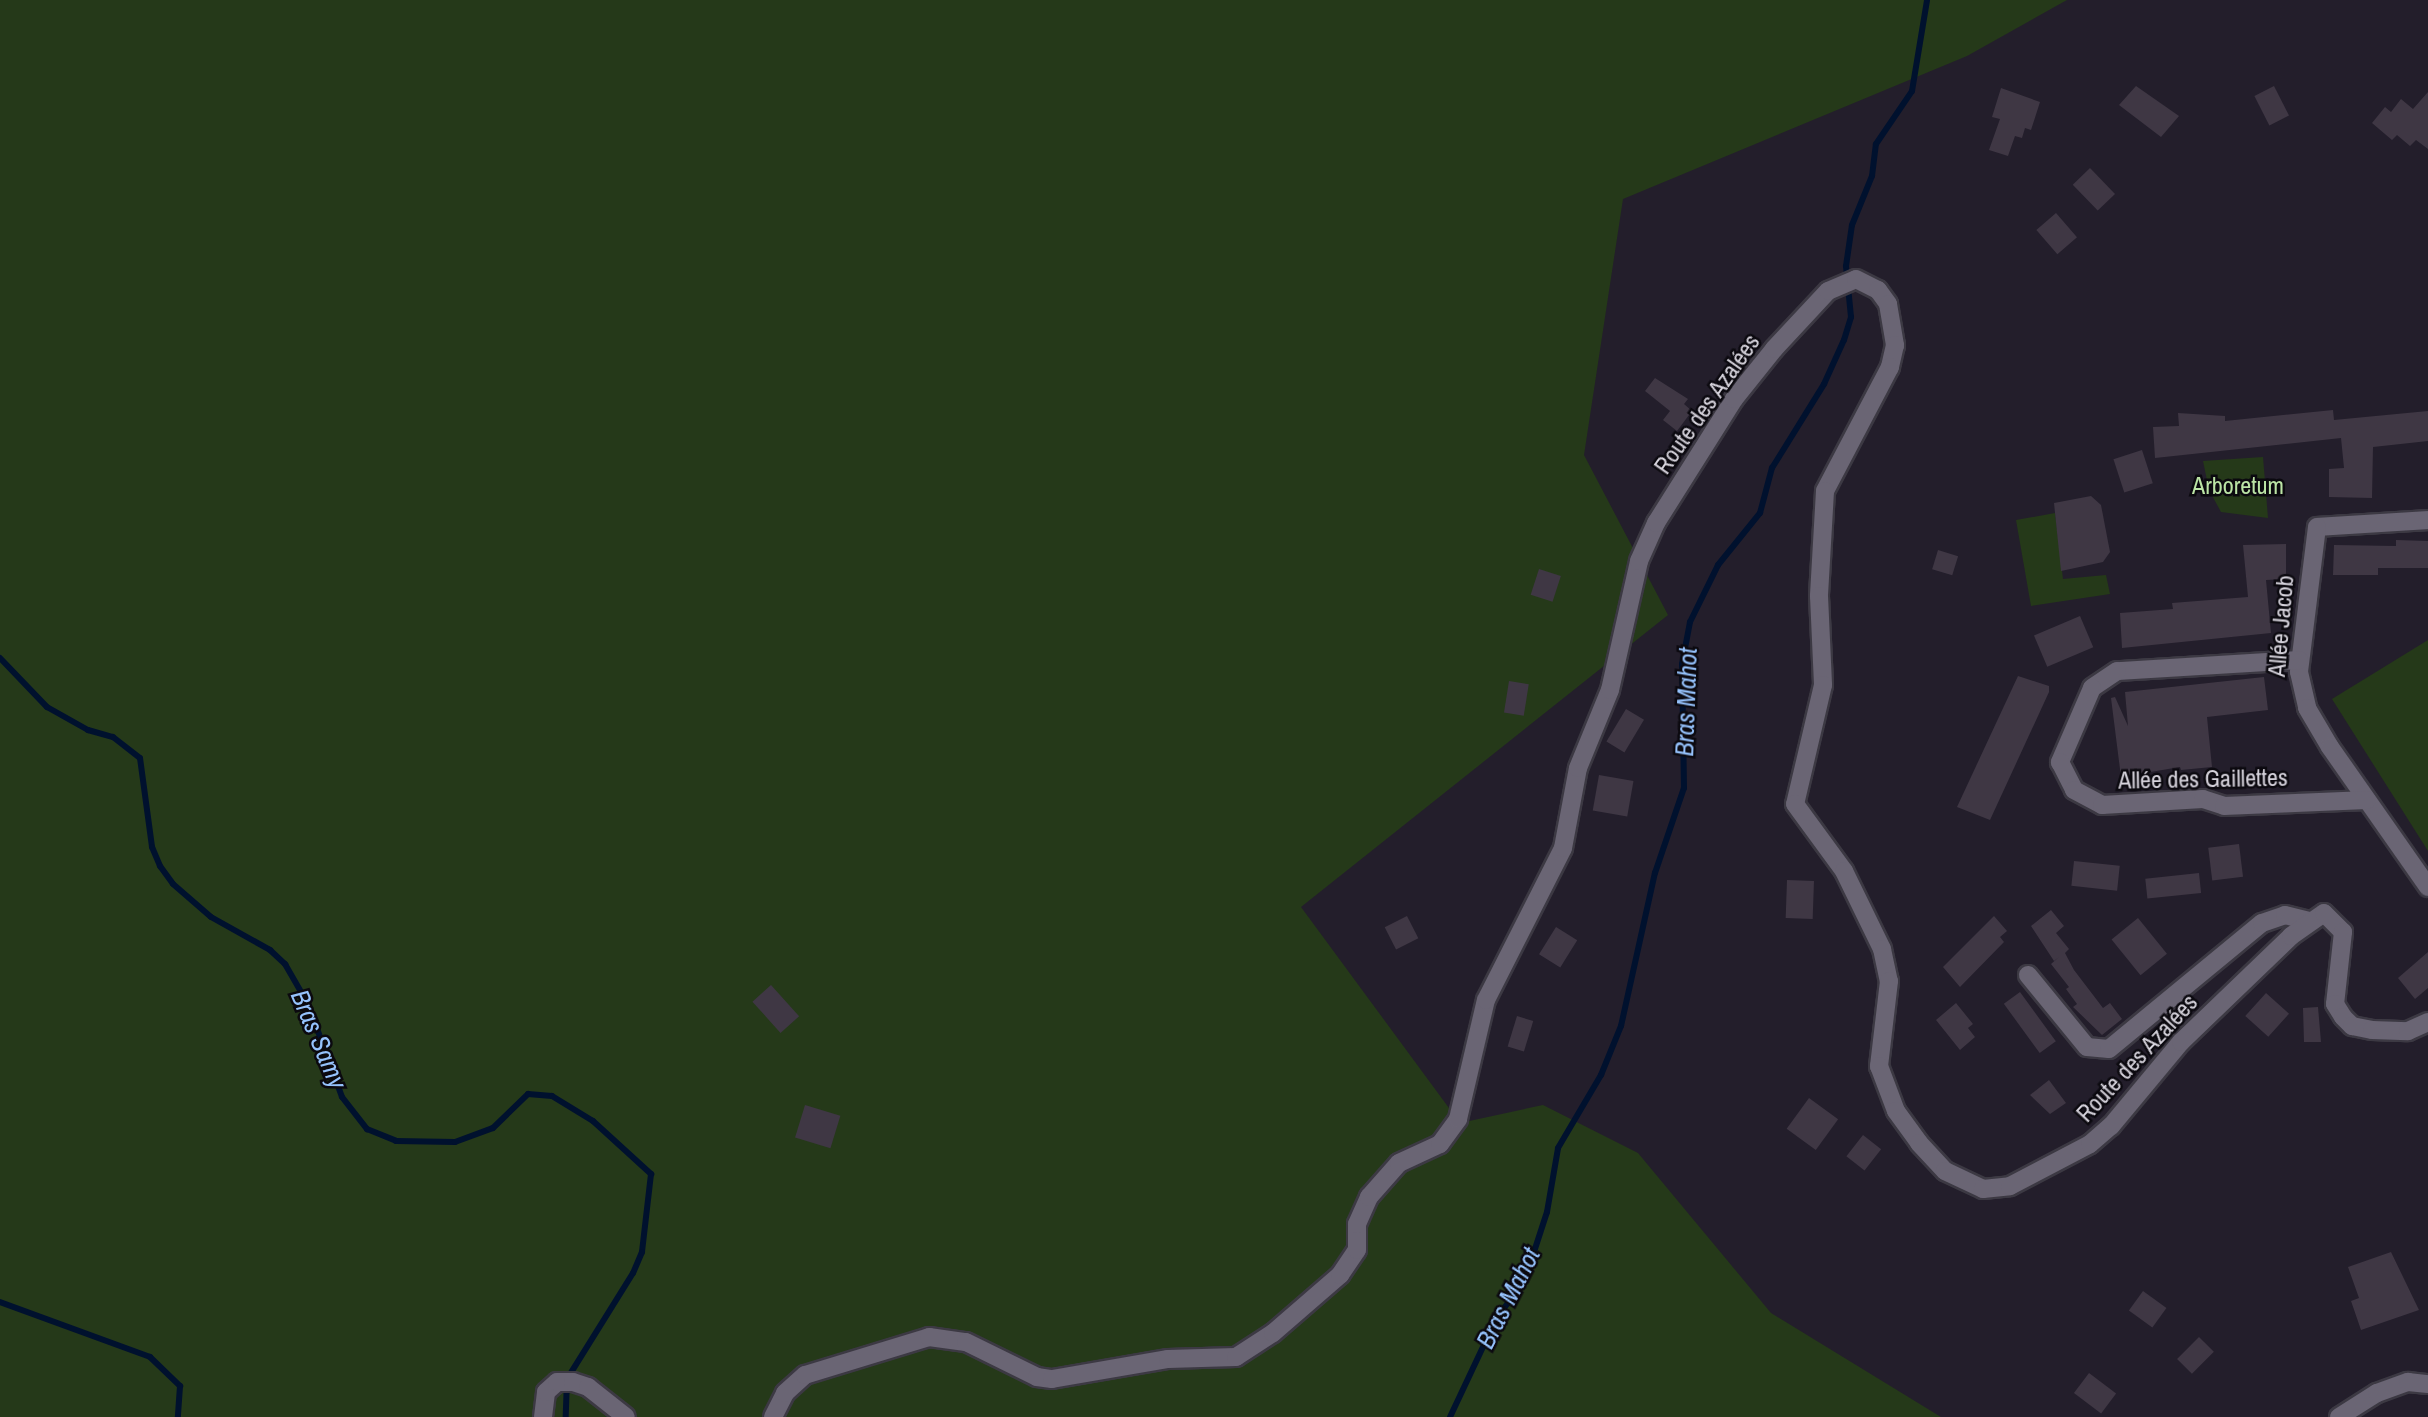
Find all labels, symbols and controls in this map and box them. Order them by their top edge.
street label: Route des Azalées [1648,328,1766,480]
park label: Arboretum [2192,472,2284,500]
street label: Allée Jacob [2262,574,2300,678]
water label: Bras Mahot [1669,647,1703,757]
street label: Allée des Gaillettes [2118,763,2288,795]
water label: Bras Samy [284,985,354,1093]
street label: Route des Azalées [2070,988,2204,1128]
water label: Bras Mahot [1469,1242,1547,1354]

